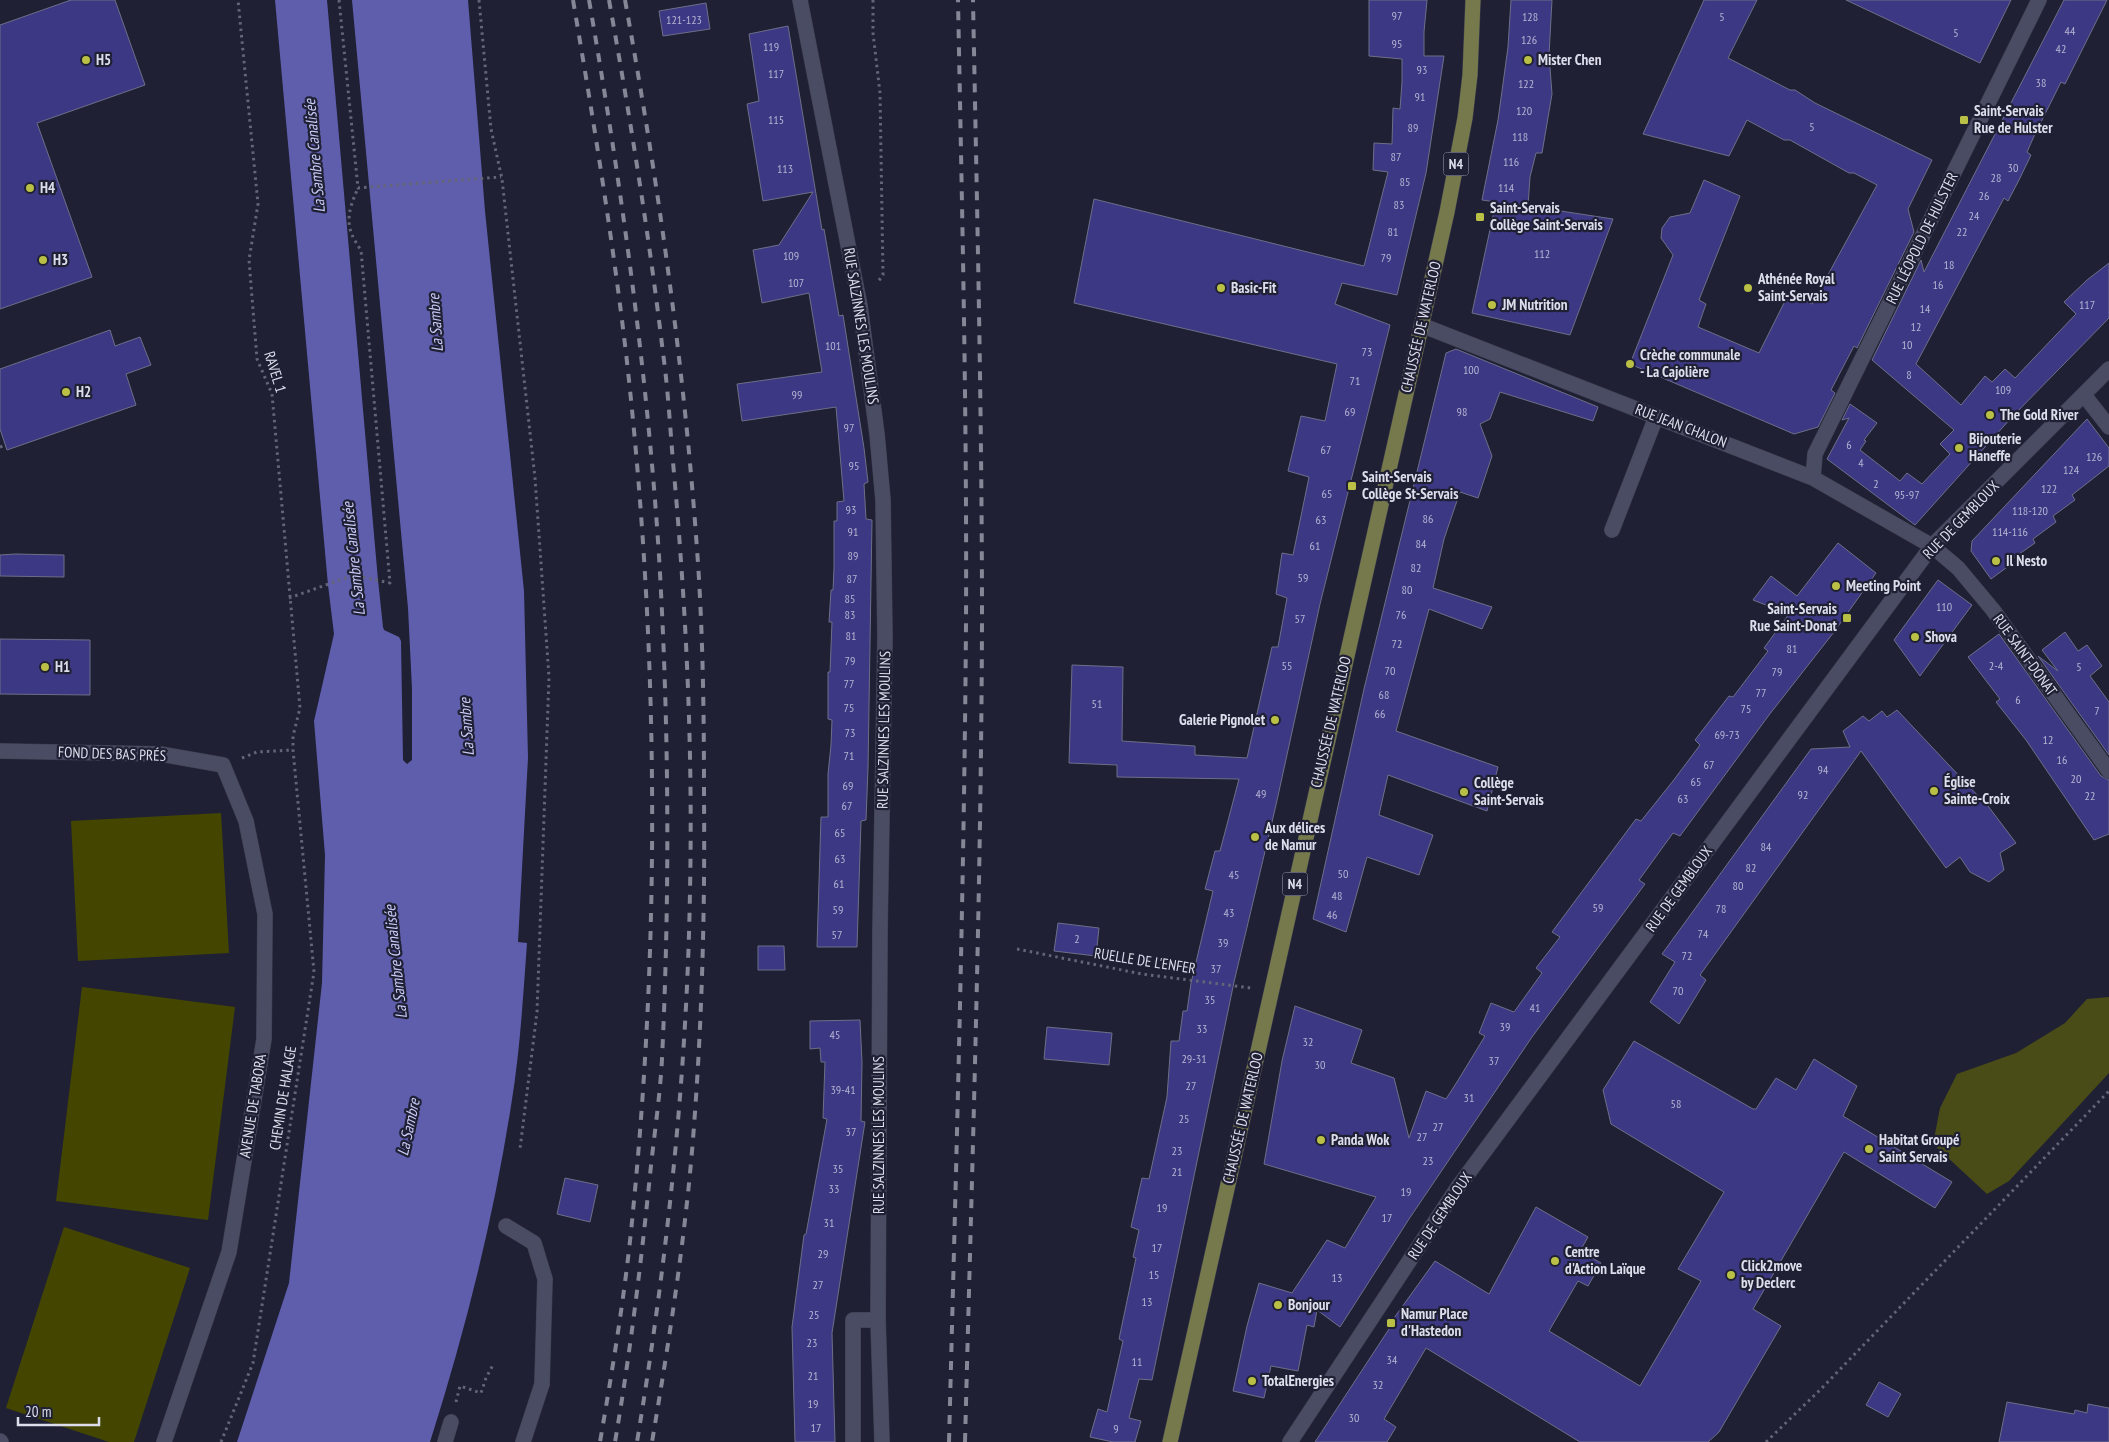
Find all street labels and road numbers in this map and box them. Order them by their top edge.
road number: N4 [1444,152,1468,175]
street label: RUE LÉOPOLD DE HULSTER [1881,169,1962,307]
street label: RUE SALZINNES LES MOULINS [840,246,883,405]
street label: CHAUSSÉE DE WATERLOO [1396,259,1445,394]
street label: RAVEL 1 [260,349,291,395]
street label: RUE JEAN CHALON [1633,399,1730,452]
street label: RUE DE GEMBLOUX [1919,476,2003,563]
street label: RUE SAINT-DONAT [1989,610,2062,700]
street label: RUE SALZINNES LES MOULINS [873,651,894,809]
street label: CHAUSSÉE DE WATERLOO [1306,654,1355,789]
street label: FOND DES BAS PRÉS [58,742,166,765]
street label: RUE DE GEMBLOUX [1641,842,1716,935]
road number: N4 [1282,872,1308,896]
street label: RUELLE DE L'ENFER [1093,943,1197,978]
street label: CHEMIN DE HALAGE [265,1044,300,1151]
street label: CHAUSSÉE DE WATERLOO [1218,1050,1267,1185]
street label: AVENUE DE TABORA [235,1052,270,1159]
street label: RUE SALZINNES LES MOULINS [869,1056,888,1214]
street label: RUE DE GEMBLOUX [1403,1168,1476,1263]

